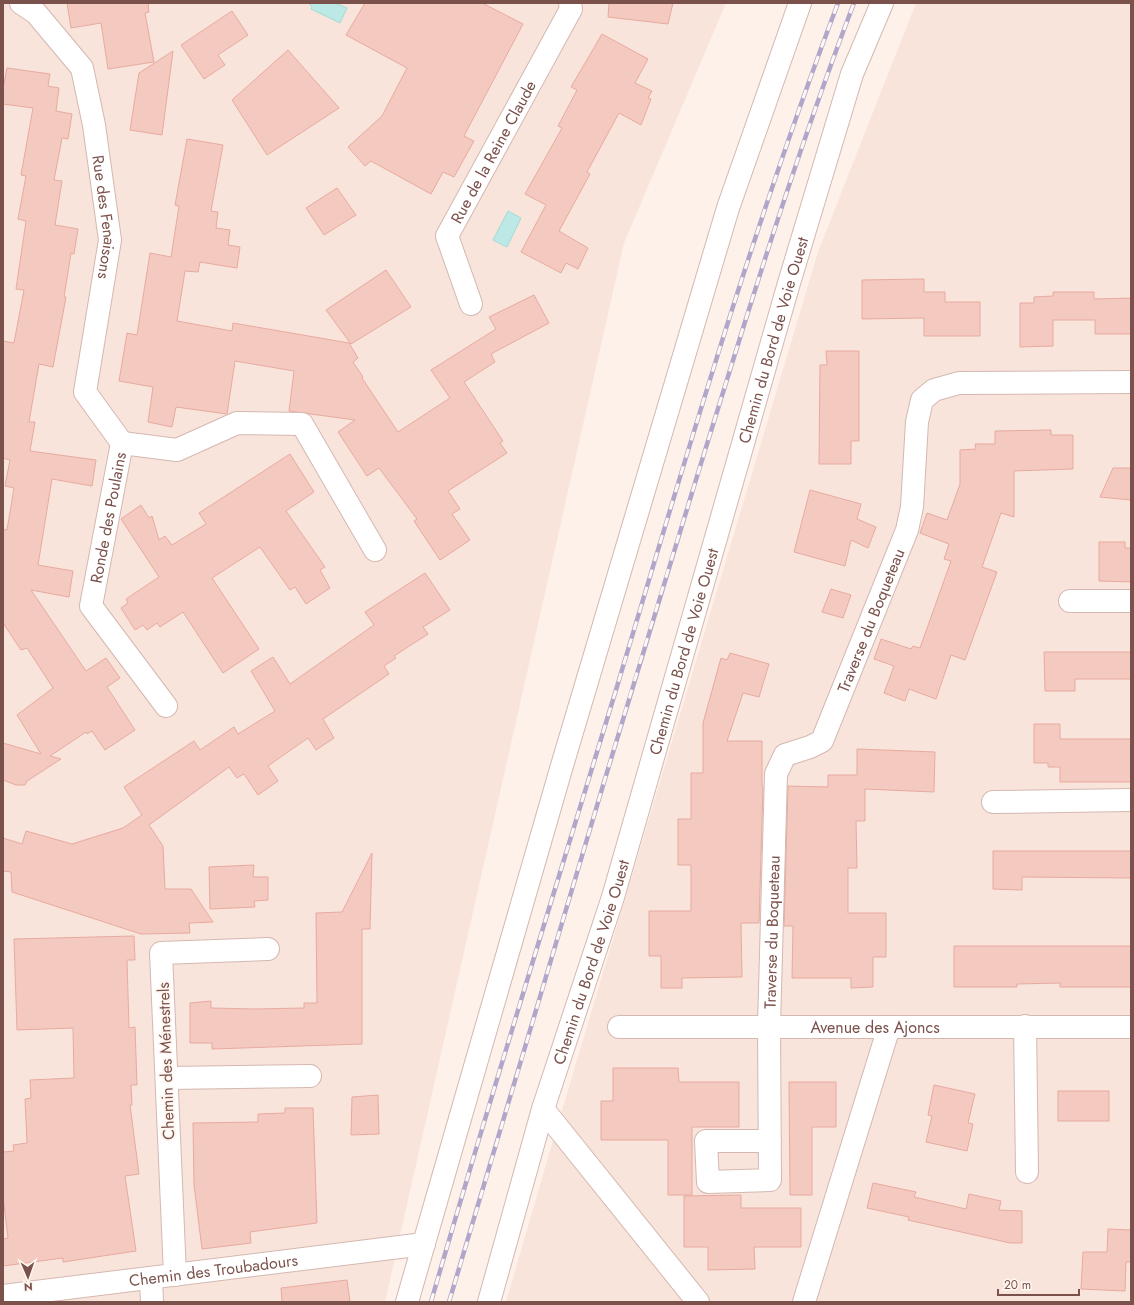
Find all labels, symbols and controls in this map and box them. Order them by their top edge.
street label: Rue de la Reine Claude [445,76,541,227]
street label: Rue des Fenaisons [87,154,122,281]
street label: Chemin du Bord de Voie Ouest [732,234,814,446]
street label: Ronde des Poulains [84,450,132,585]
street label: Chemin du Bord de Voie Ouest [643,545,724,758]
street label: Traverse du Boqueteau [831,545,910,696]
street label: Traverse du Boqueteau [758,855,785,1009]
street label: Chemin du Bord de Voie Ouest [547,857,635,1067]
street label: Chemin des Ménestrels [152,982,180,1140]
street label: Avenue des Ajoncs [810,1016,940,1039]
street label: Chemin des Troubadours [128,1248,299,1292]
north arrow [8,1257,48,1297]
scale bar [998,1271,1079,1297]
text: 20 m [1004,1276,1031,1294]
text: N [24,1279,33,1295]

